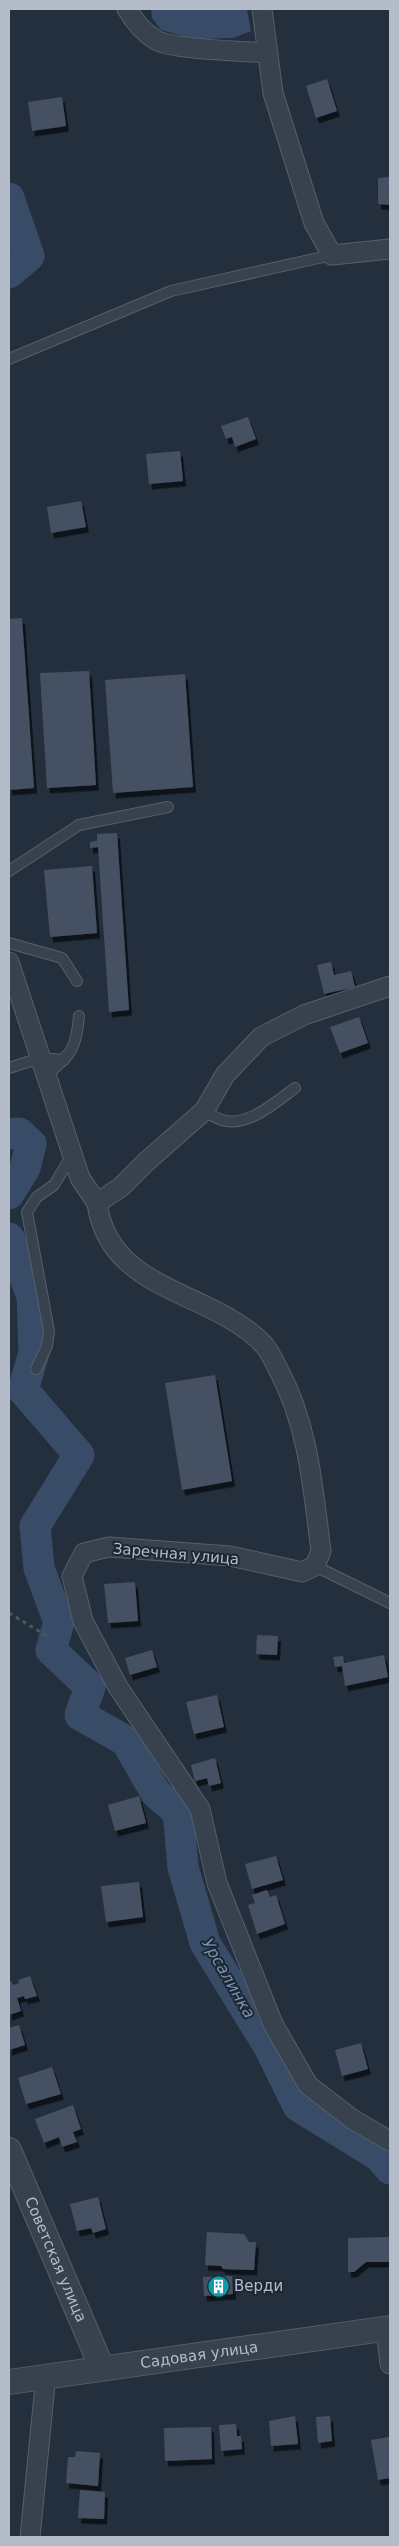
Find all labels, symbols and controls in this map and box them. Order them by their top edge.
street label: Заречная улица [112,1540,240,1568]
water label: Урсалинка [198,1935,259,2022]
street label: Советская улица [21,2194,90,2325]
building icon: Верди [206,2274,230,2298]
place label: Верди [234,2277,283,2295]
street label: Садовая улица [139,2338,259,2372]

